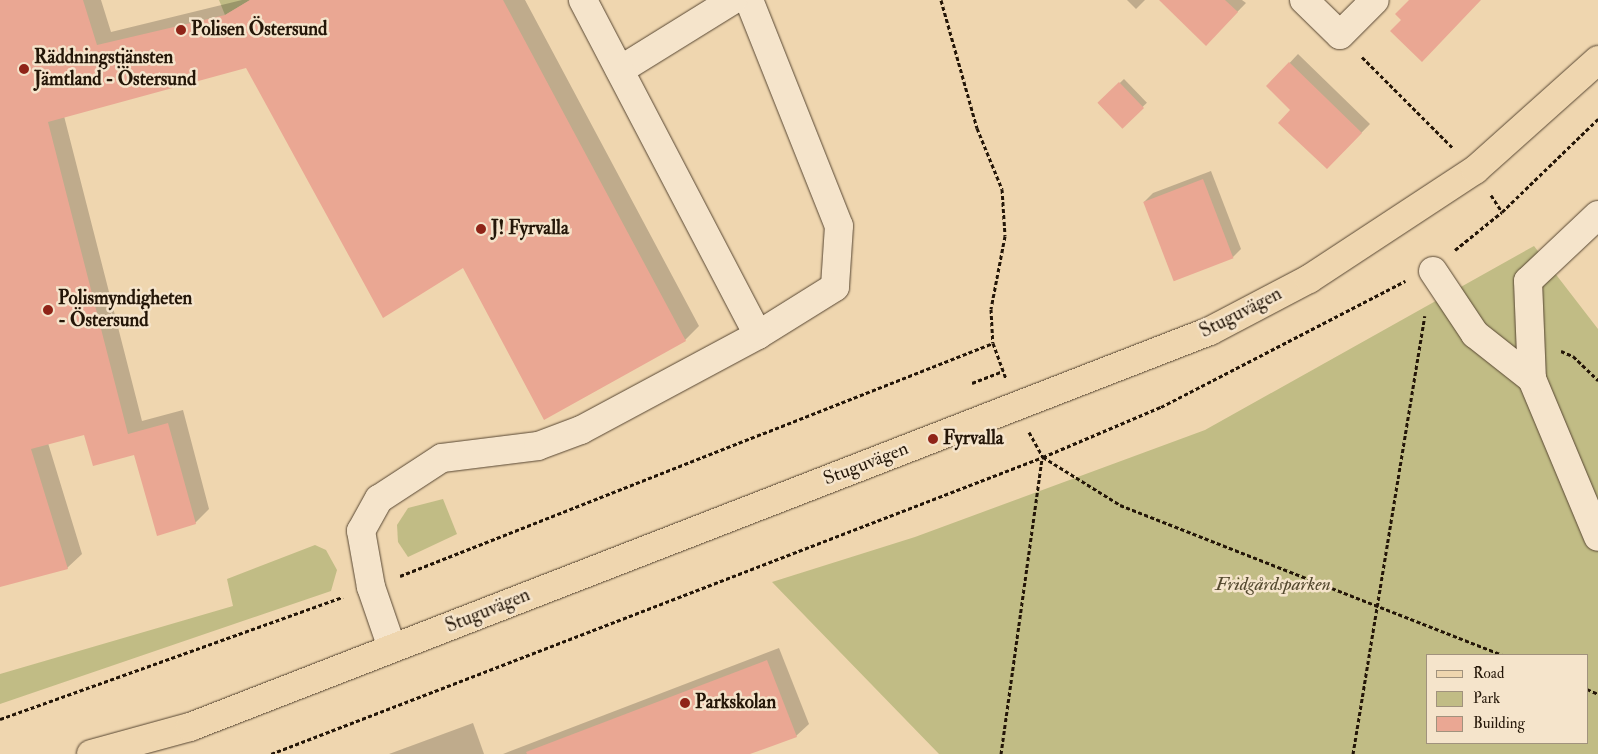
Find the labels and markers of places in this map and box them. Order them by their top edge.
place label: Polisen Östersund [191,19,327,41]
marker: Polisen Östersund [175,24,187,36]
place label: Räddningstjänsten Jämtland - Östersund [34,47,196,91]
marker: Räddningstjänsten Jämtland - Östersund [18,63,30,75]
place label: J! Fyrvalla [491,218,569,240]
marker: J! Fyrvalla [475,223,487,235]
place label: Polismyndigheten - Östersund [58,288,192,332]
marker: Polismyndigheten - Östersund [42,304,54,316]
place label: Fyrvalla [943,428,1004,450]
marker: Fyrvalla [927,433,939,445]
place label: Parkskolan [695,692,776,714]
marker: Parkskolan [679,697,691,709]

